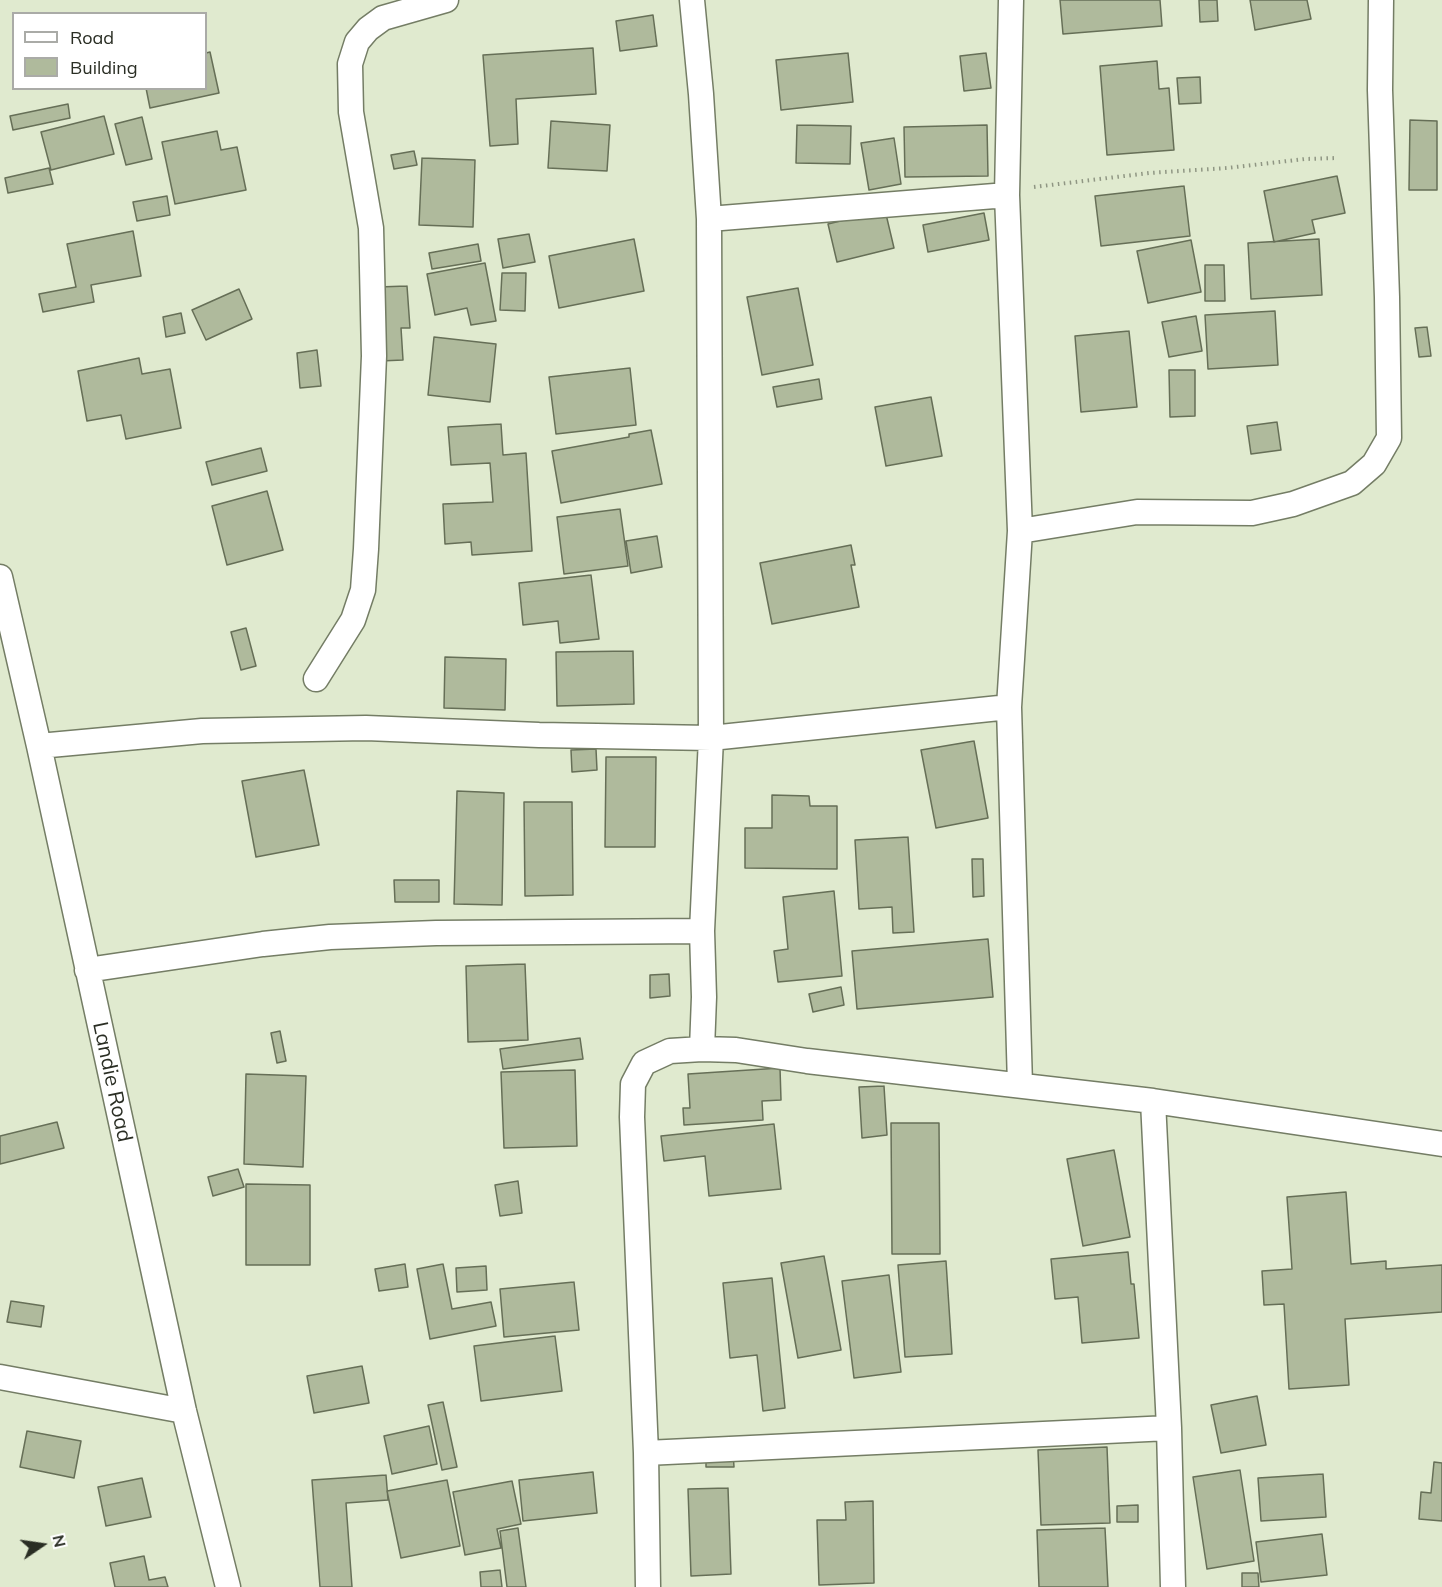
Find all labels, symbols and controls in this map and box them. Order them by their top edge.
legend [12,12,207,90]
text: Road [70,26,114,49]
text: Building [70,56,138,79]
street label: Landie Road [87,1020,137,1144]
north arrow [12,1515,72,1575]
text: N [48,1533,71,1549]

